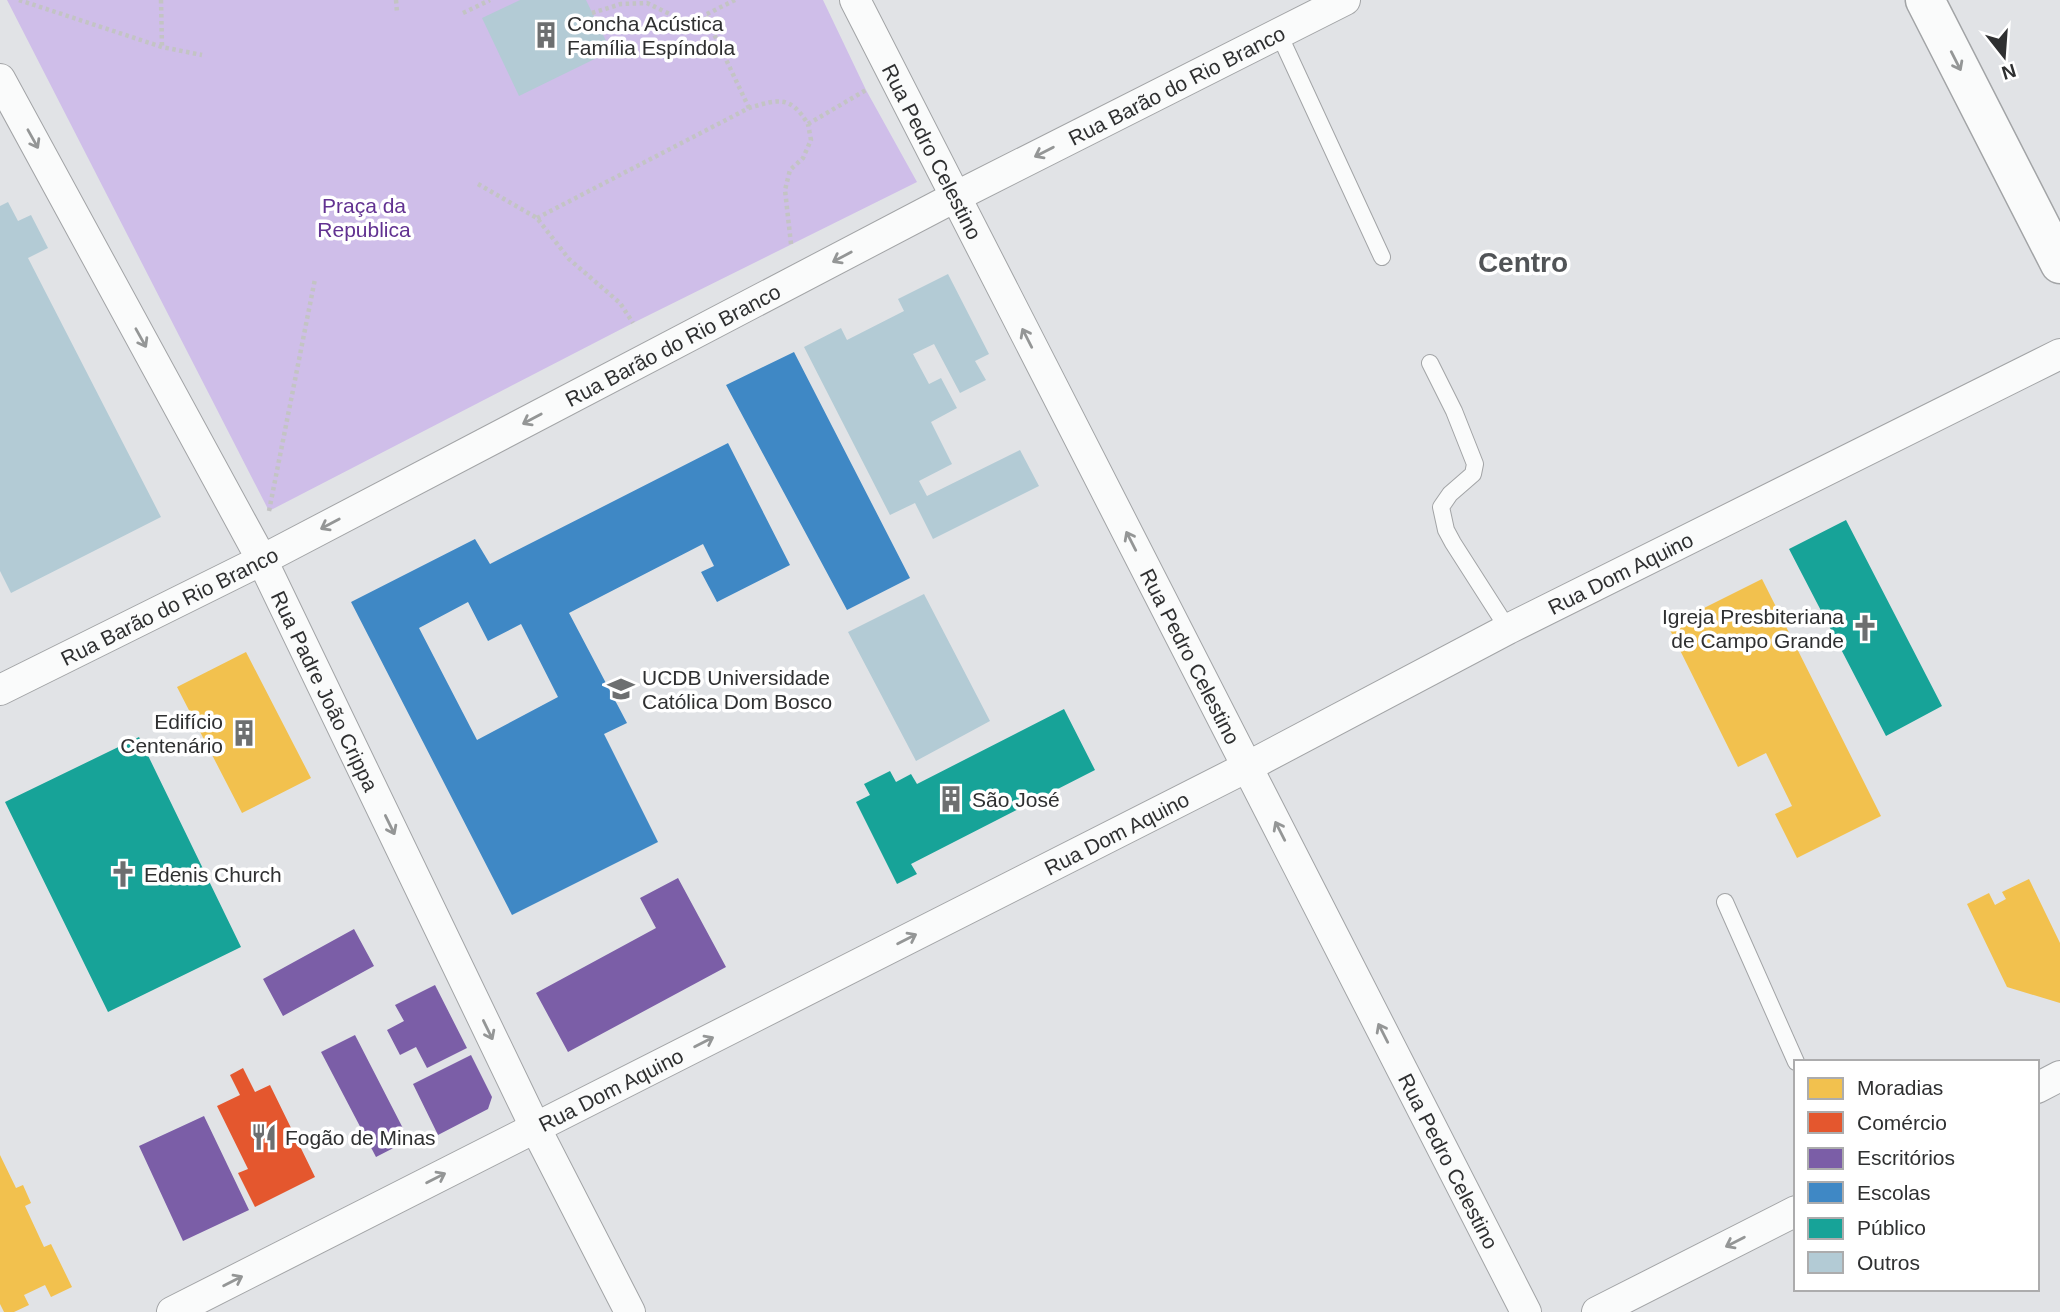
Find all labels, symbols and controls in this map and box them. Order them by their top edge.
place label: Concha Acústica Família Espíndola [567,12,735,59]
building icon: Concha Acústica Família Espíndola [531,20,561,50]
street label: Rua Barão do Rio Branco [1064,21,1289,149]
north arrow [1969,21,2039,91]
one-way arrow [1949,50,1963,71]
street label: Rua Pedro Celestino [878,60,987,243]
text: N [1999,60,2018,84]
one-way arrow [26,128,40,148]
one-way arrow [1034,146,1055,160]
park label: Praça da Republica [317,194,411,241]
district label: Centro [1478,247,1568,278]
one-way arrow [832,250,853,264]
street label: Rua Barão do Rio Branco [561,279,784,411]
one-way arrow [135,328,149,348]
one-way arrow [1020,328,1034,349]
one-way arrow [522,413,543,426]
one-way arrow [320,518,341,532]
street label: Rua Dom Aquino [1544,527,1697,619]
one-way arrow [1124,531,1138,552]
street label: Rua Barão do Rio Branco [57,542,282,670]
street label: Rua Pedro Celestino [1136,565,1245,748]
street label: Rua Padre João Crippa [267,587,383,795]
place label: Igreja Presbiteriana de Campo Grande [1662,605,1844,652]
church icon: Igreja Presbiteriana de Campo Grande [1850,613,1880,643]
place label: UCDB Universidade Católica Dom Bosco [642,666,832,713]
school or university icon: UCDB Universidade Católica Dom Bosco [606,674,636,704]
place label: Edifício Centenário [120,710,223,757]
building icon: Edifício Centenário [229,718,259,748]
building icon: São José [936,784,966,814]
street label: Rua Dom Aquino [1040,787,1193,879]
place label: São José [972,788,1060,811]
one-way arrow [383,814,397,835]
one-way arrow [1272,821,1286,841]
church icon: Edenis Church [108,859,138,889]
place label: Edenis Church [144,863,282,886]
one-way arrow [896,931,917,945]
one-way arrow [482,1019,496,1040]
one-way arrow [1376,1023,1390,1044]
one-way arrow [693,1034,714,1048]
street label: Rua Dom Aquino [535,1043,687,1136]
legend [1794,1060,2039,1291]
street label: Rua Pedro Celestino [1394,1069,1503,1253]
text: Moradias [1857,1076,1943,1099]
text: Comércio [1857,1111,1947,1134]
restaurant icon: Fogão de Minas [249,1122,279,1152]
place label: Fogão de Minas [285,1126,436,1149]
text: Escritórios [1857,1146,1955,1169]
one-way arrow [425,1171,445,1185]
text: Escolas [1857,1181,1931,1204]
text: Público [1857,1216,1926,1239]
one-way arrow [1725,1235,1746,1249]
text: Outros [1857,1251,1920,1274]
one-way arrow [222,1274,243,1288]

